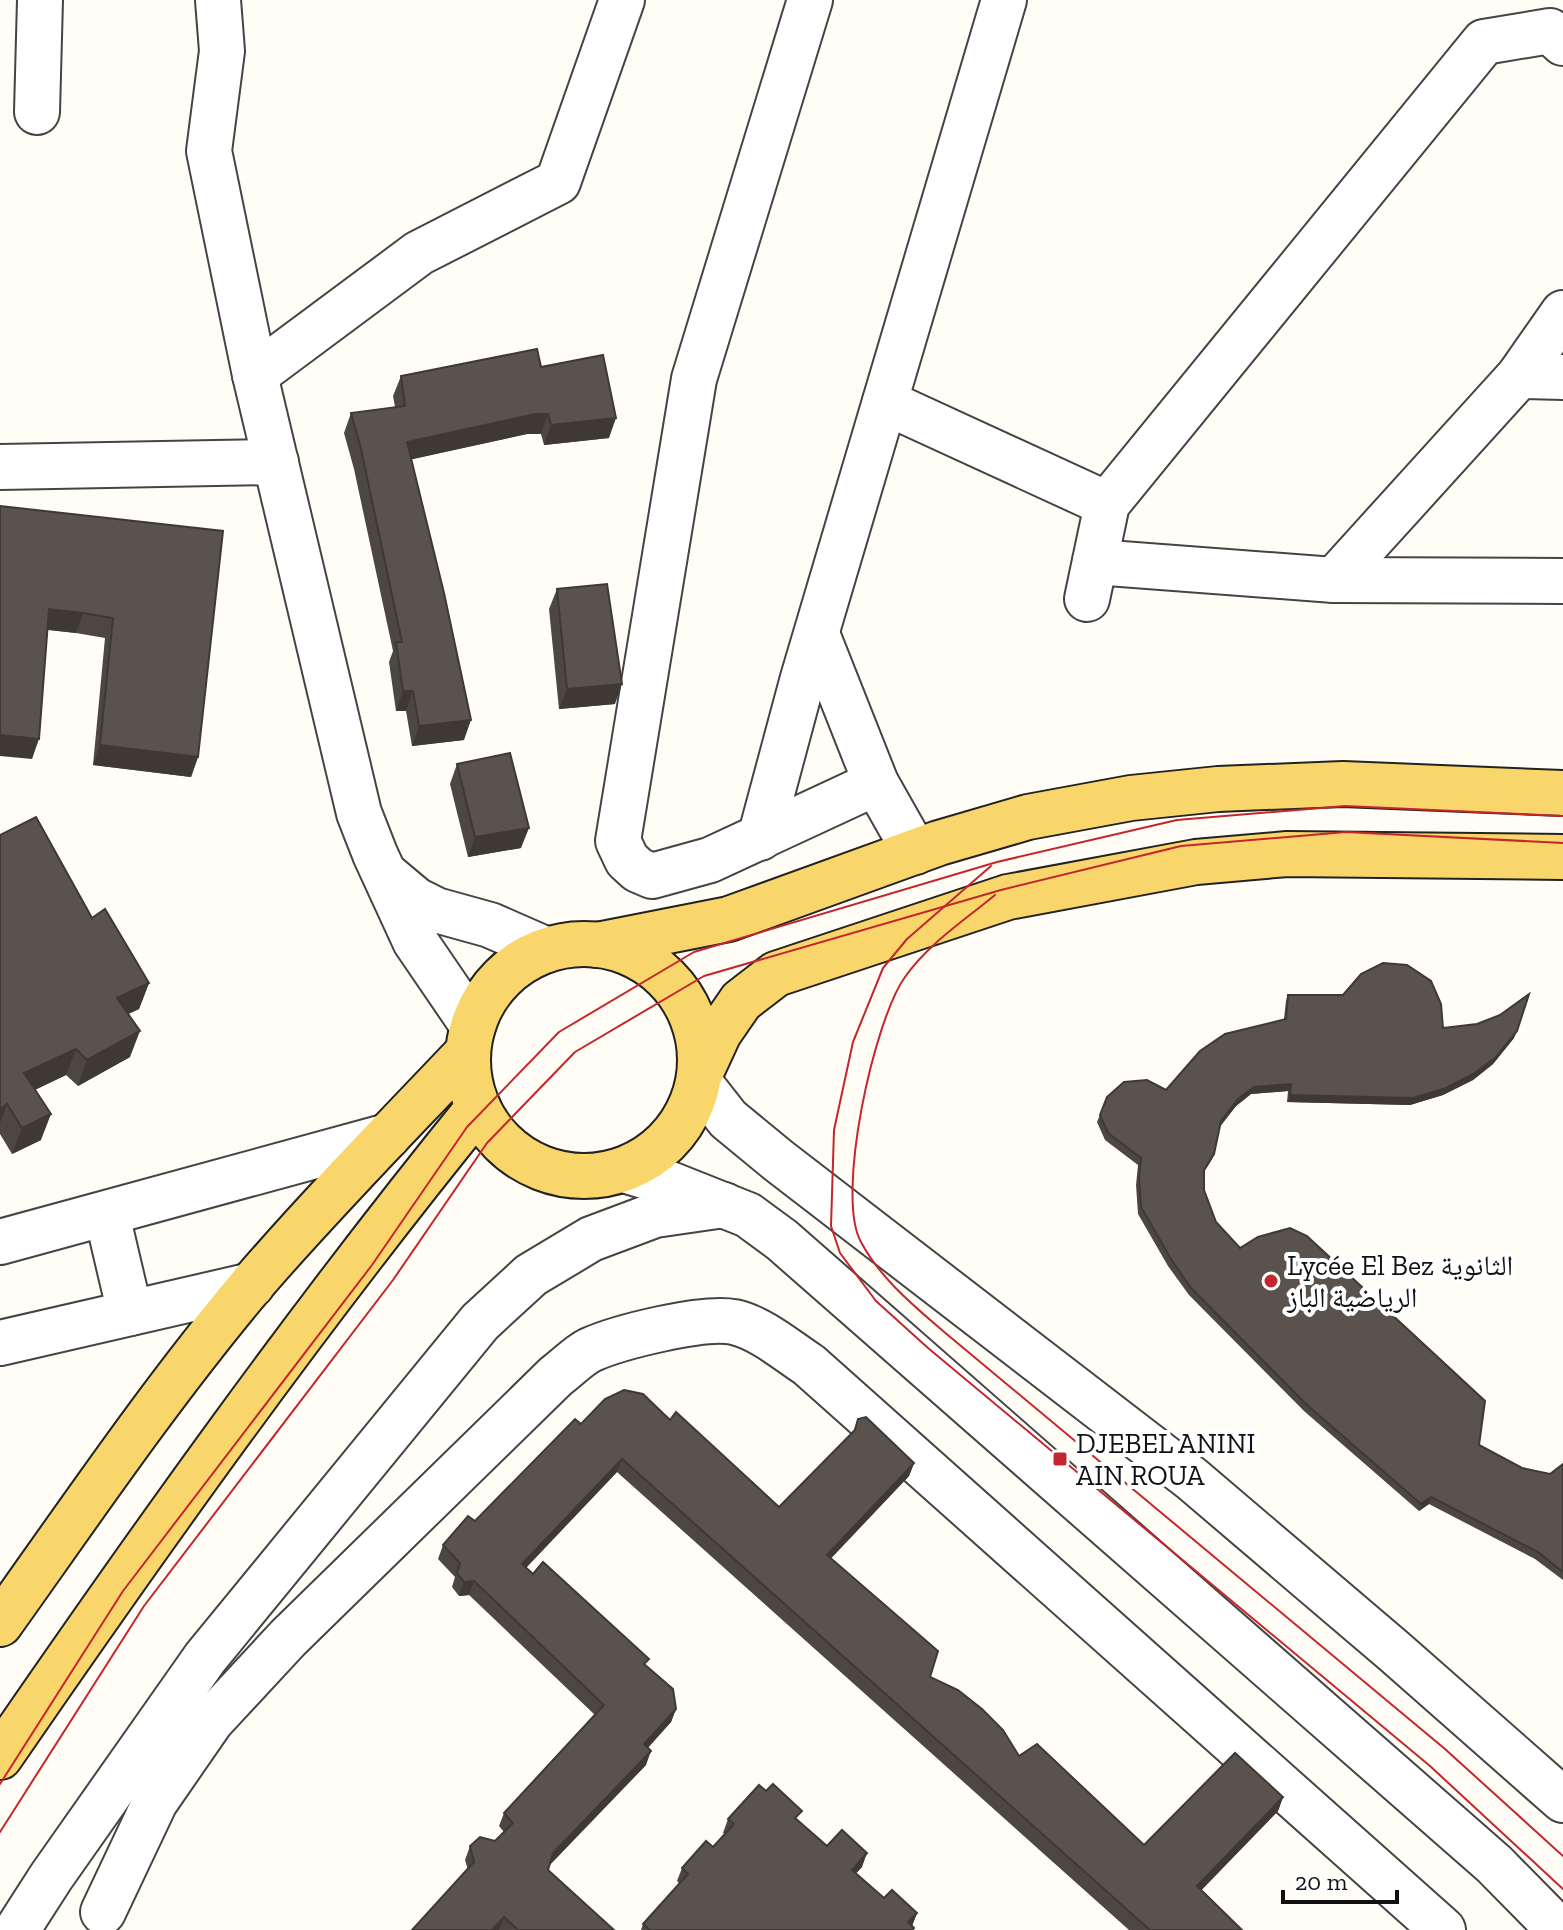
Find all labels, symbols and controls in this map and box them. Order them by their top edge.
place label: Lycée El Bez الثانوية الرياضية الباز [1286,1249,1513,1314]
marker: Lycée El Bez الثانوية الرياضية الباز [1262,1272,1280,1290]
place label: DJEBEL ANINI AIN ROUA [1076,1427,1256,1492]
marker: DJEBEL ANINI AIN ROUA [1051,1450,1069,1468]
scale bar [1283,1854,1397,1904]
text: 20 m [1295,1867,1348,1896]

